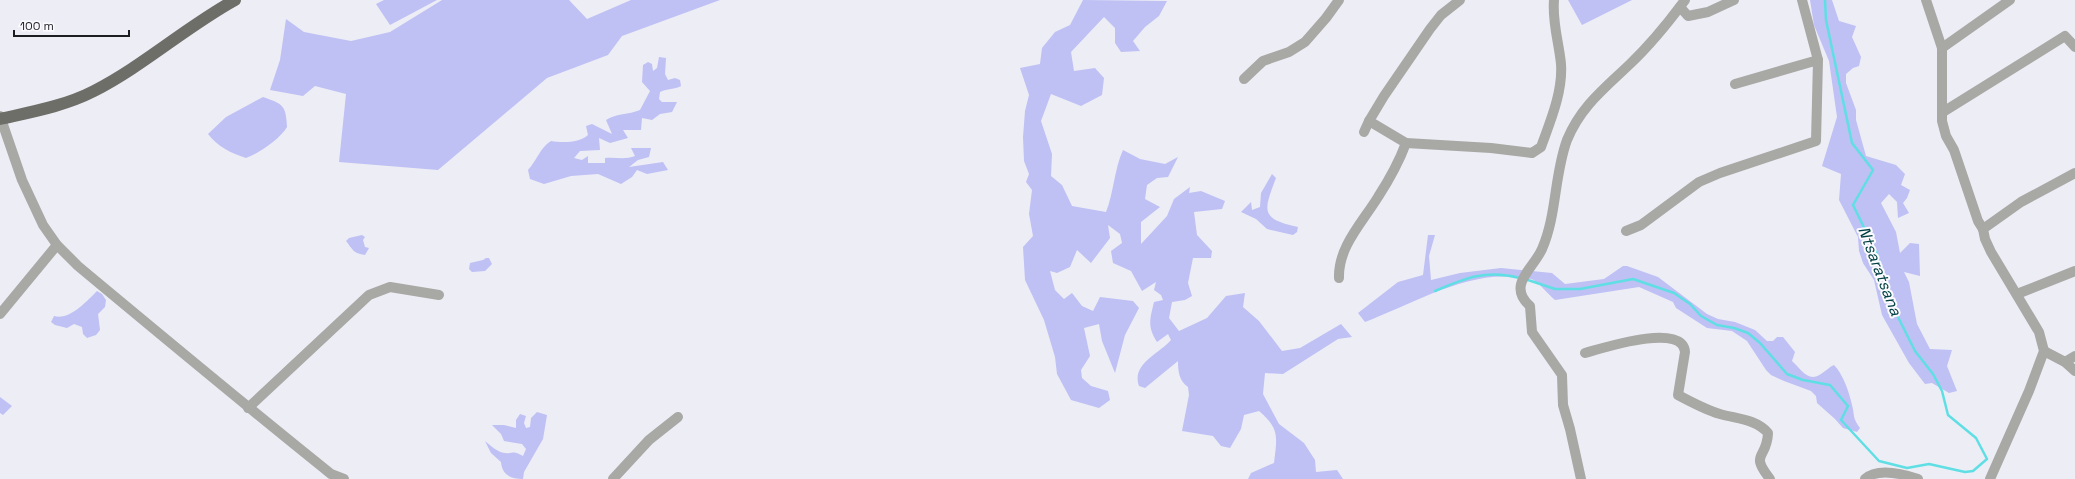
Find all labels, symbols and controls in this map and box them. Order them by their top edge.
scale bar [14,12,129,38]
text: 100 m [20,18,54,34]
water label: Ntsaratsana [1853,223,1907,319]

